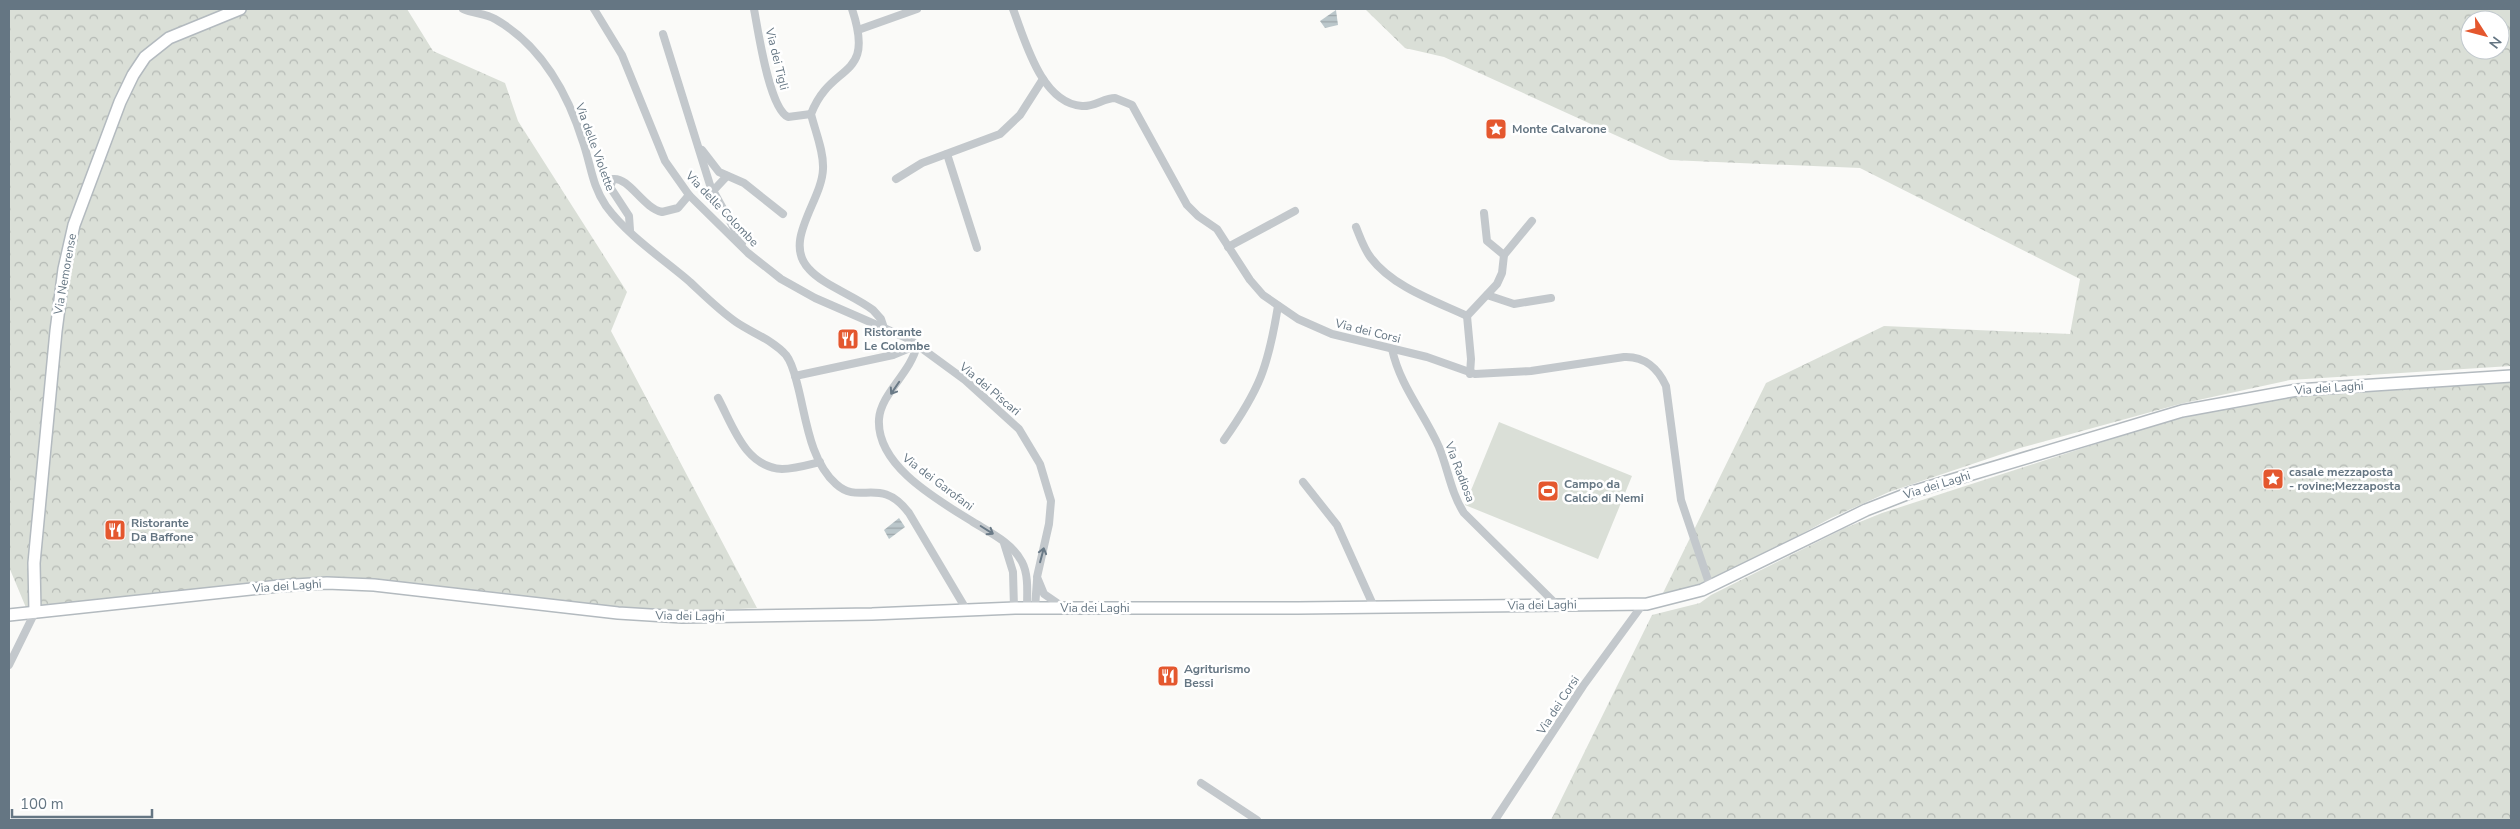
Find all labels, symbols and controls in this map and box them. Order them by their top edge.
north arrow [2460,10,2510,60]
street label: Via dei Tigli [761,25,792,92]
text: N [2484,33,2506,52]
street label: Via delle Violette [571,100,618,193]
place icon: Monte Calvarone [1484,117,1508,141]
place label: Monte Calvarone [1512,121,1607,137]
street label: Via delle Colombe [681,167,762,250]
street label: Via Nemorense [50,232,80,317]
street label: Via dei Corsi [1333,315,1402,347]
place label: Ristorante Le Colombe [864,324,930,354]
restaurant icon: Ristorante Le Colombe [836,327,860,351]
street label: Via dei Piscari [955,358,1024,419]
street label: Via dei Laghi [2293,378,2364,398]
one-way arrow [890,380,900,394]
street label: Via Radiosa [1441,439,1479,504]
street label: Via dei Garofani [898,449,977,514]
place label: casale mezzaposta - rovine;Mezzaposta [2289,464,2401,494]
street label: Via dei Laghi [1901,467,1972,503]
place icon: casale mezzaposta - rovine;Mezzaposta [2261,467,2285,491]
place label: Campo da Calcio di Nemi [1564,476,1644,506]
sports icon: Campo da Calcio di Nemi [1536,479,1560,503]
place label: Ristorante Da Baffone [131,515,194,545]
restaurant icon: Ristorante Da Baffone [103,518,127,542]
one-way arrow [979,526,993,536]
one-way arrow [1038,548,1048,564]
street label: Via dei Laghi [251,576,322,596]
street label: Via dei Laghi [1506,596,1577,614]
street label: Via dei Laghi [1059,600,1130,616]
street label: Via dei Laghi [654,607,725,625]
place label: Agriturismo Bessi [1184,661,1251,691]
restaurant icon: Agriturismo Bessi [1156,664,1180,688]
street label: Via dei Corsi [1533,673,1583,738]
scale bar [12,786,152,818]
text: 100 m [20,794,64,814]

